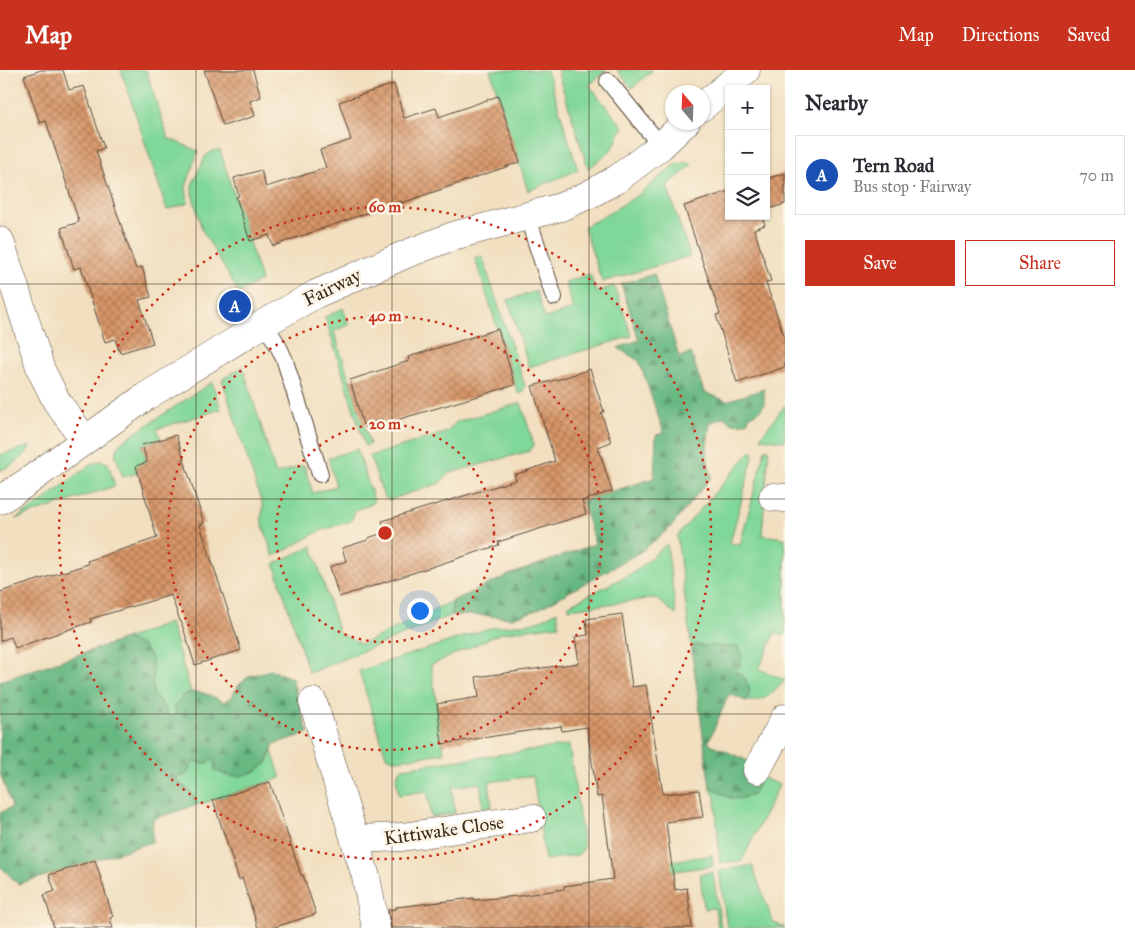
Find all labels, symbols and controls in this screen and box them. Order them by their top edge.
text: Map [25,20,72,50]
text: Map [898,24,934,46]
text: Directions [962,24,1039,46]
text: Saved [1067,24,1110,46]
north arrow [665,85,710,130]
map controls [725,85,770,220]
button: + [725,85,770,130]
text: Nearby [805,90,868,116]
button: − [725,130,770,175]
text: Tern Road [853,154,934,177]
text: A [817,166,827,185]
text: 70 m [1079,166,1114,185]
button: layers [725,175,770,220]
text: Bus stop · Fairway [853,177,971,196]
text: 60 m [369,198,402,216]
button: Save [805,240,955,286]
button: Share [965,240,1115,286]
street label: Fairway [299,263,366,311]
pin: A [219,287,251,325]
text: 40 m [369,307,402,326]
text: 20 m [369,415,401,433]
centre of rings [376,524,394,542]
your location [407,598,433,624]
street label: Kittiwake Close [383,810,505,850]

